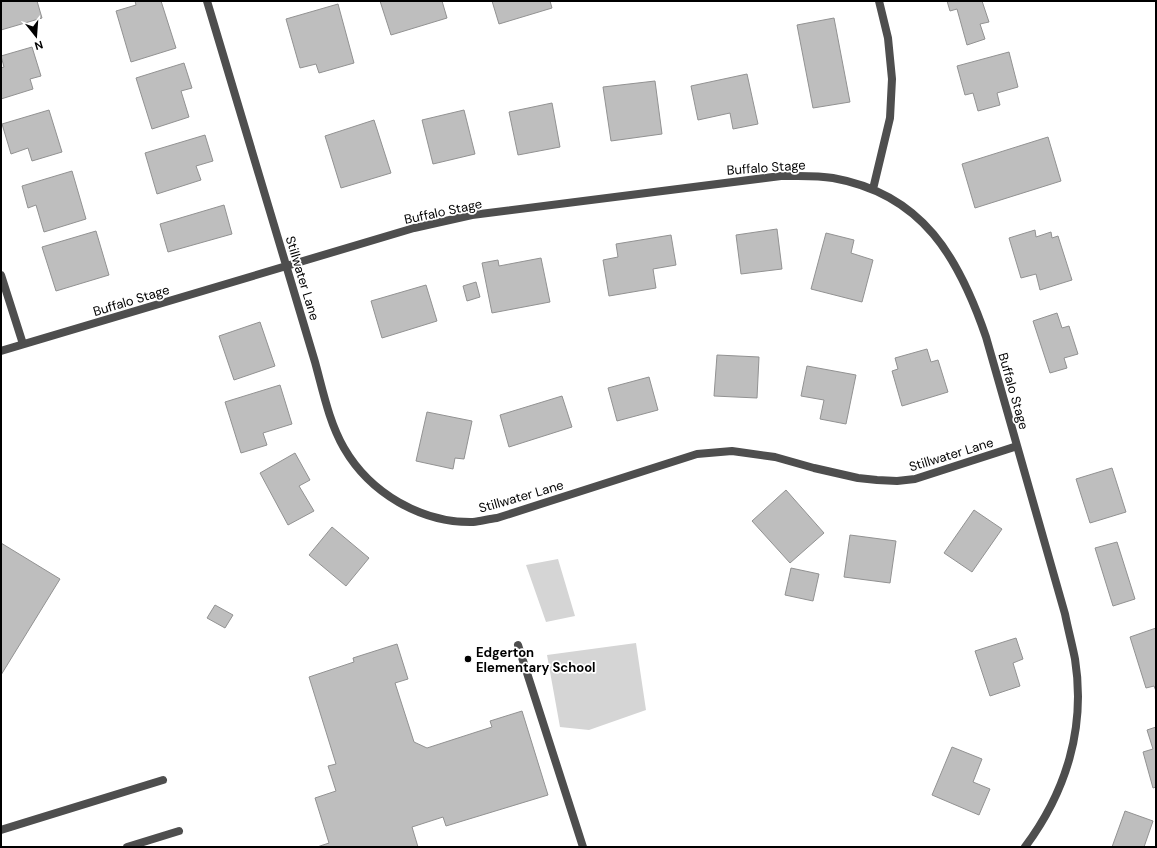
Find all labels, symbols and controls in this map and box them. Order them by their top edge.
north arrow [16,16,56,56]
text: N [33,38,45,53]
street label: Buffalo Stage [726,156,806,179]
street label: Buffalo Stage [403,195,484,228]
street label: Stillwater Lane [282,234,323,322]
street label: Buffalo Stage [91,281,171,320]
street label: Buffalo Stage [994,351,1033,431]
street label: Stillwater Lane [907,434,995,475]
street label: Stillwater Lane [477,476,566,517]
place label: Edgerton Elementary School [476,644,596,676]
marker: Edgerton Elementary School [463,654,473,664]

